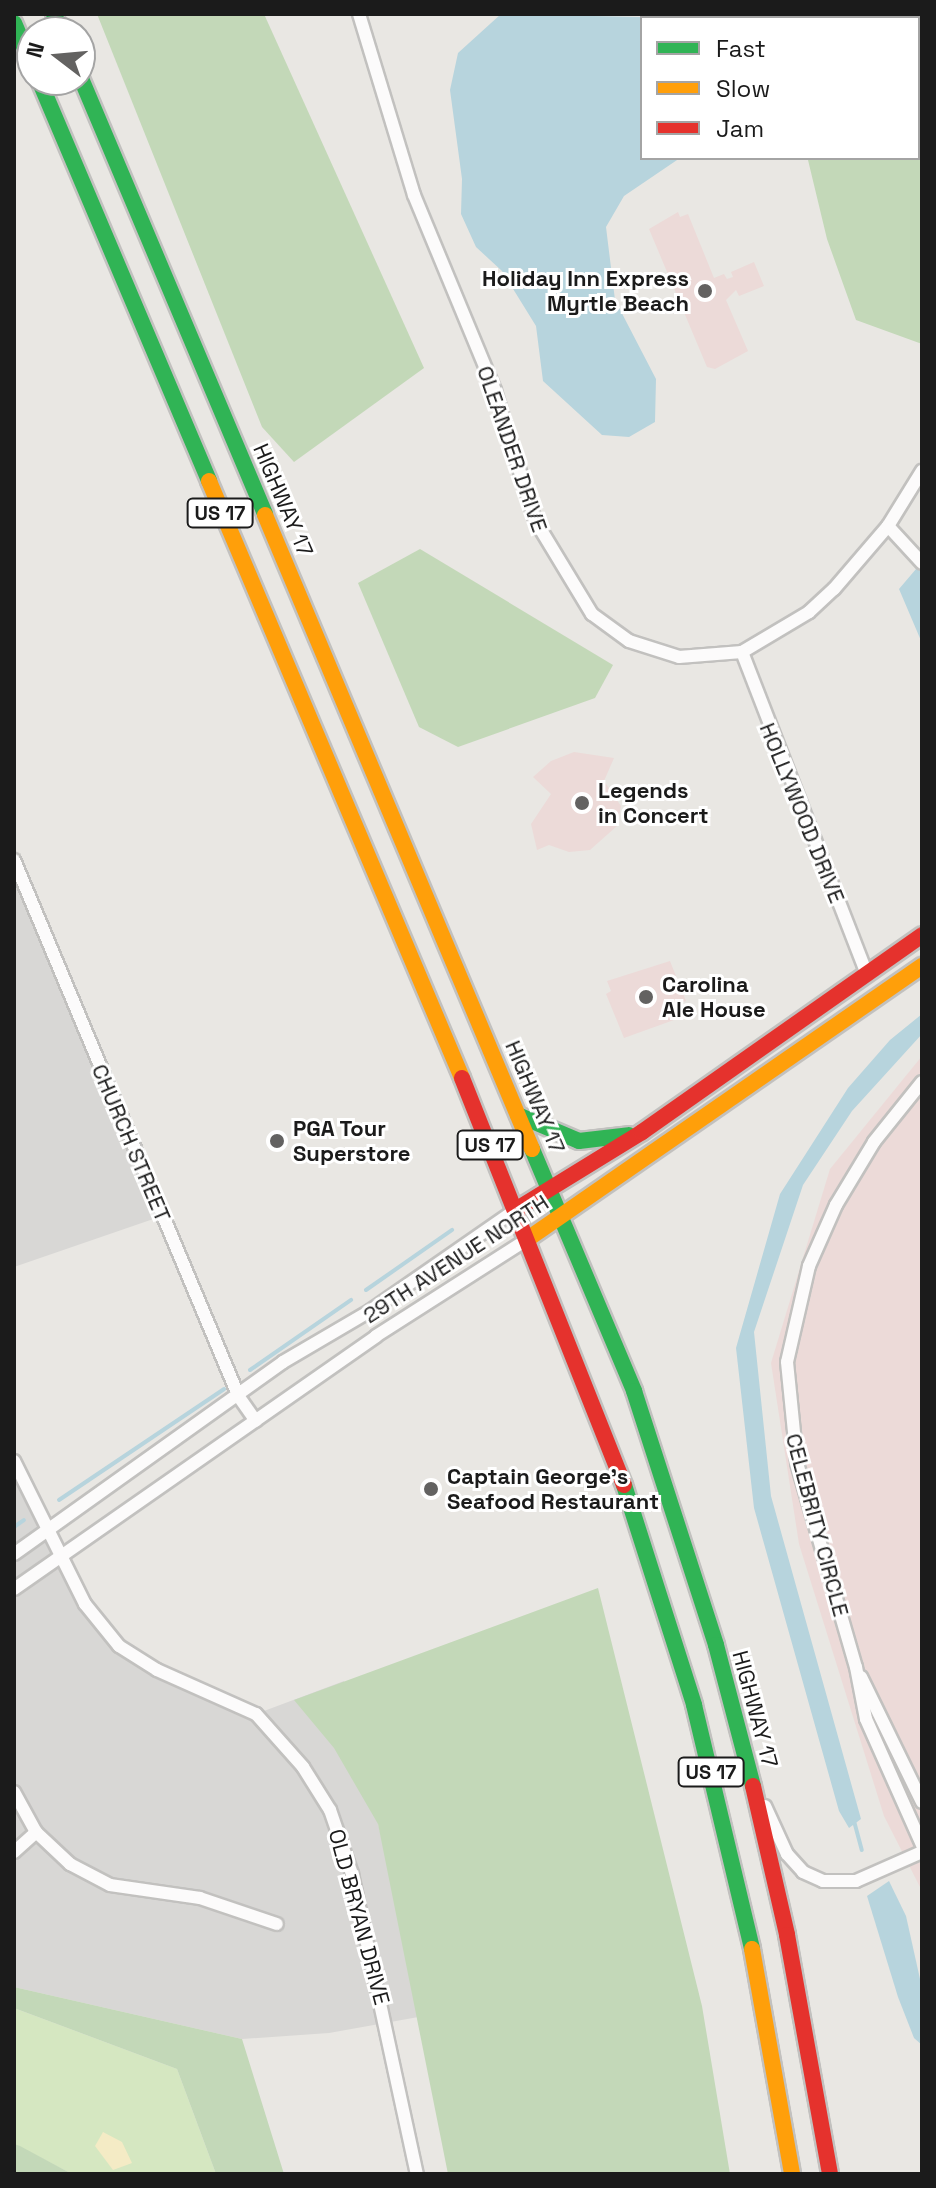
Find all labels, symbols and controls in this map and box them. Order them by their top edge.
north arrow [16,16,96,96]
legend [640,16,920,160]
text: Fast [716,33,766,64]
text: N [19,39,50,61]
text: Slow [716,73,770,104]
text: Jam [716,113,764,144]
place label: Holiday Inn Express Myrtle Beach [482,265,689,316]
marker: Holiday Inn Express Myrtle Beach [696,282,714,300]
street label: OLEANDER DRIVE [471,362,553,536]
street label: HIGHWAY 17 [247,439,319,561]
road number: US 17 [186,497,254,529]
street label: HOLLYWOOD DRIVE [754,719,850,907]
place label: Legends in Concert [598,777,709,828]
marker: Legends in Concert [573,794,591,812]
place label: Carolina Ale House [662,971,766,1022]
marker: Carolina Ale House [637,988,655,1006]
street label: HIGHWAY 17 [499,1036,571,1158]
street label: CHURCH STREET [86,1060,176,1226]
place label: PGA Tour Superstore [293,1115,410,1166]
road number: US 17 [456,1129,524,1161]
marker: PGA Tour Superstore [268,1132,286,1150]
street label: 29TH AVENUE NORTH [358,1189,554,1329]
street label: CELEBRITY CIRCLE [780,1430,854,1620]
place label: Captain George's Seafood Restaurant [447,1463,659,1514]
marker: Captain George's Seafood Restaurant [422,1480,440,1498]
street label: HIGHWAY 17 [727,1647,783,1771]
road number: US 17 [677,1756,745,1788]
street label: OLD BRYAN DRIVE [323,1826,395,2008]

